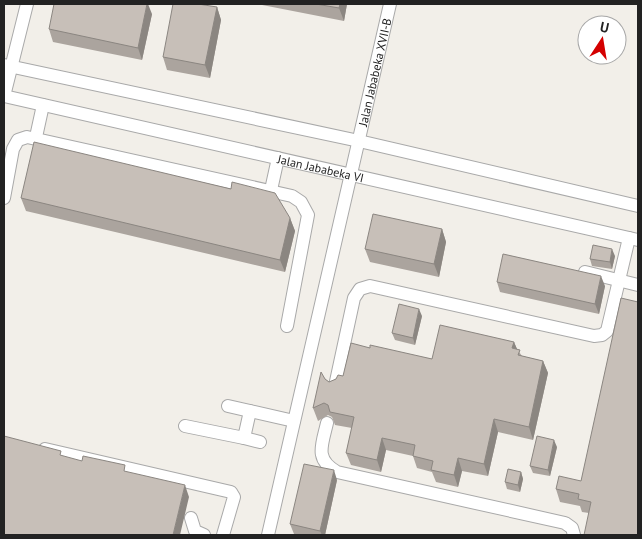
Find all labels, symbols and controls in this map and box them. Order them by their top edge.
north arrow [577,15,627,65]
street label: Jalan Jababeka XVII-B [354,17,394,128]
text: U [599,18,611,37]
street label: Jalan Jababeka VI [275,151,366,185]

